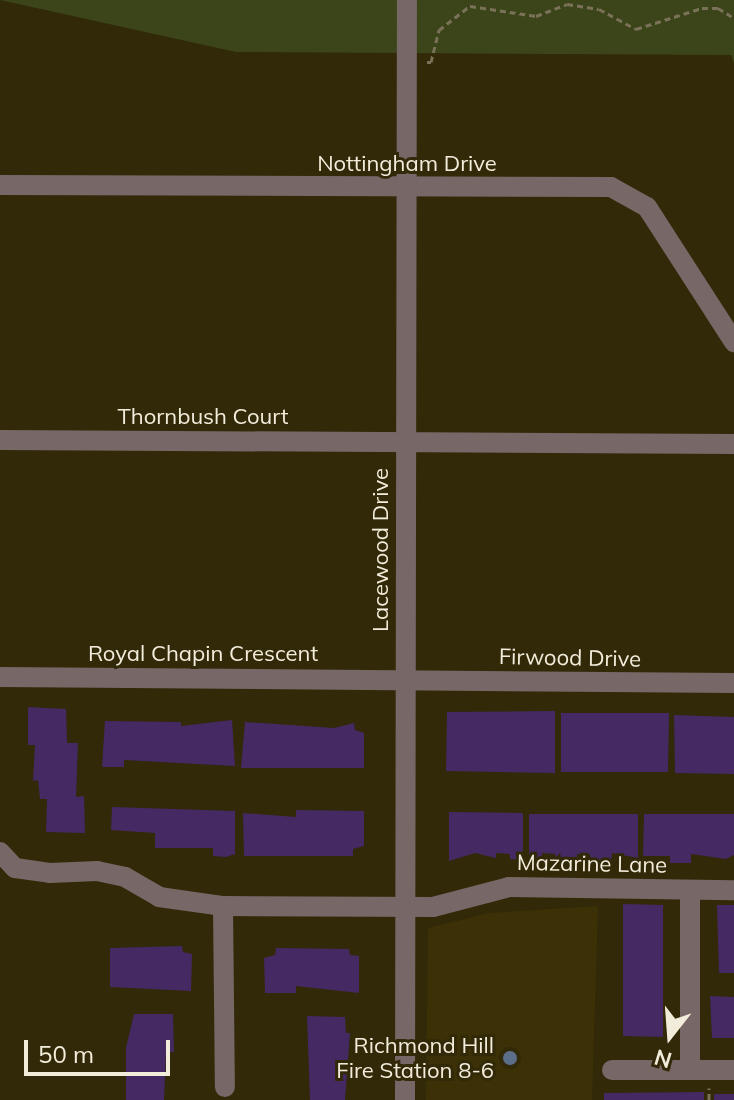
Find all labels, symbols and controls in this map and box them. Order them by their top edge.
street label: Nottingham Drive [317,151,497,177]
street label: Thornbush Court [118,404,288,430]
street label: Lacewood Drive [368,468,394,632]
street label: Royal Chapin Crescent [88,641,318,667]
street label: Firwood Drive [499,644,641,672]
street label: Mazarine Lane [517,849,667,879]
north arrow [630,996,710,1076]
scale bar [28,1024,174,1074]
place label: Richmond Hill Fire Station 8-6 [336,1032,494,1084]
text: 50 m [38,1039,94,1069]
text: N [651,1043,675,1075]
marker: Richmond Hill Fire Station 8-6 [501,1049,519,1067]

